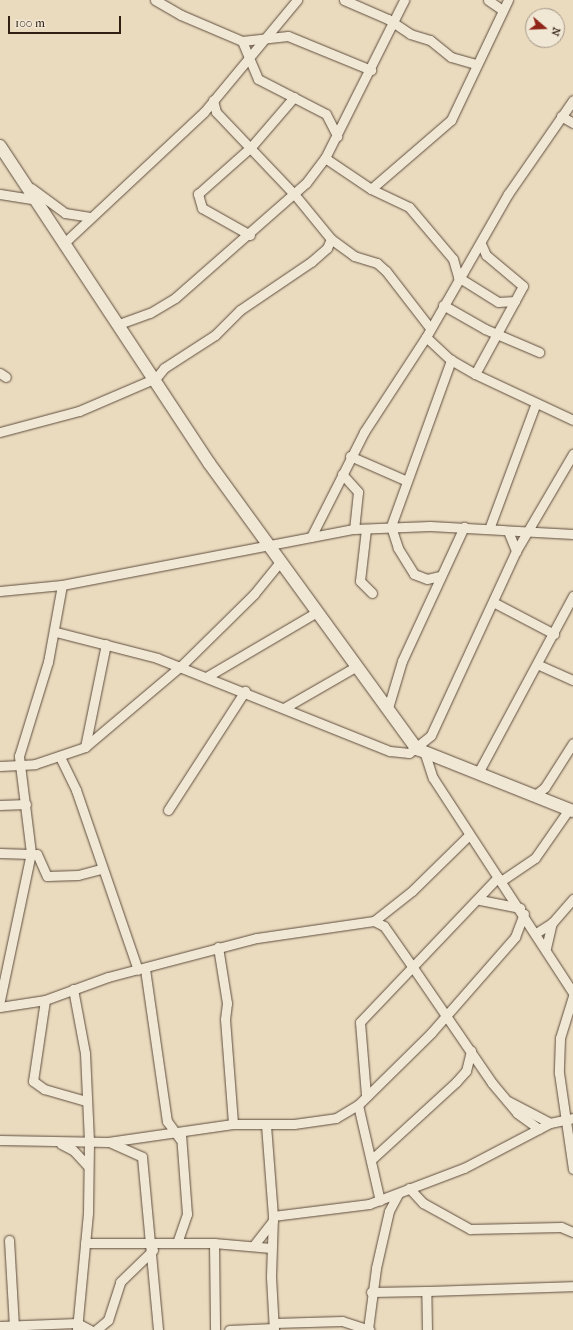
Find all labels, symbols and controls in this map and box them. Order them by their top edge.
scale bar [10,8,123,34]
north arrow [525,8,565,48]
text: 100 m [15,16,45,30]
text: N [548,26,563,38]

